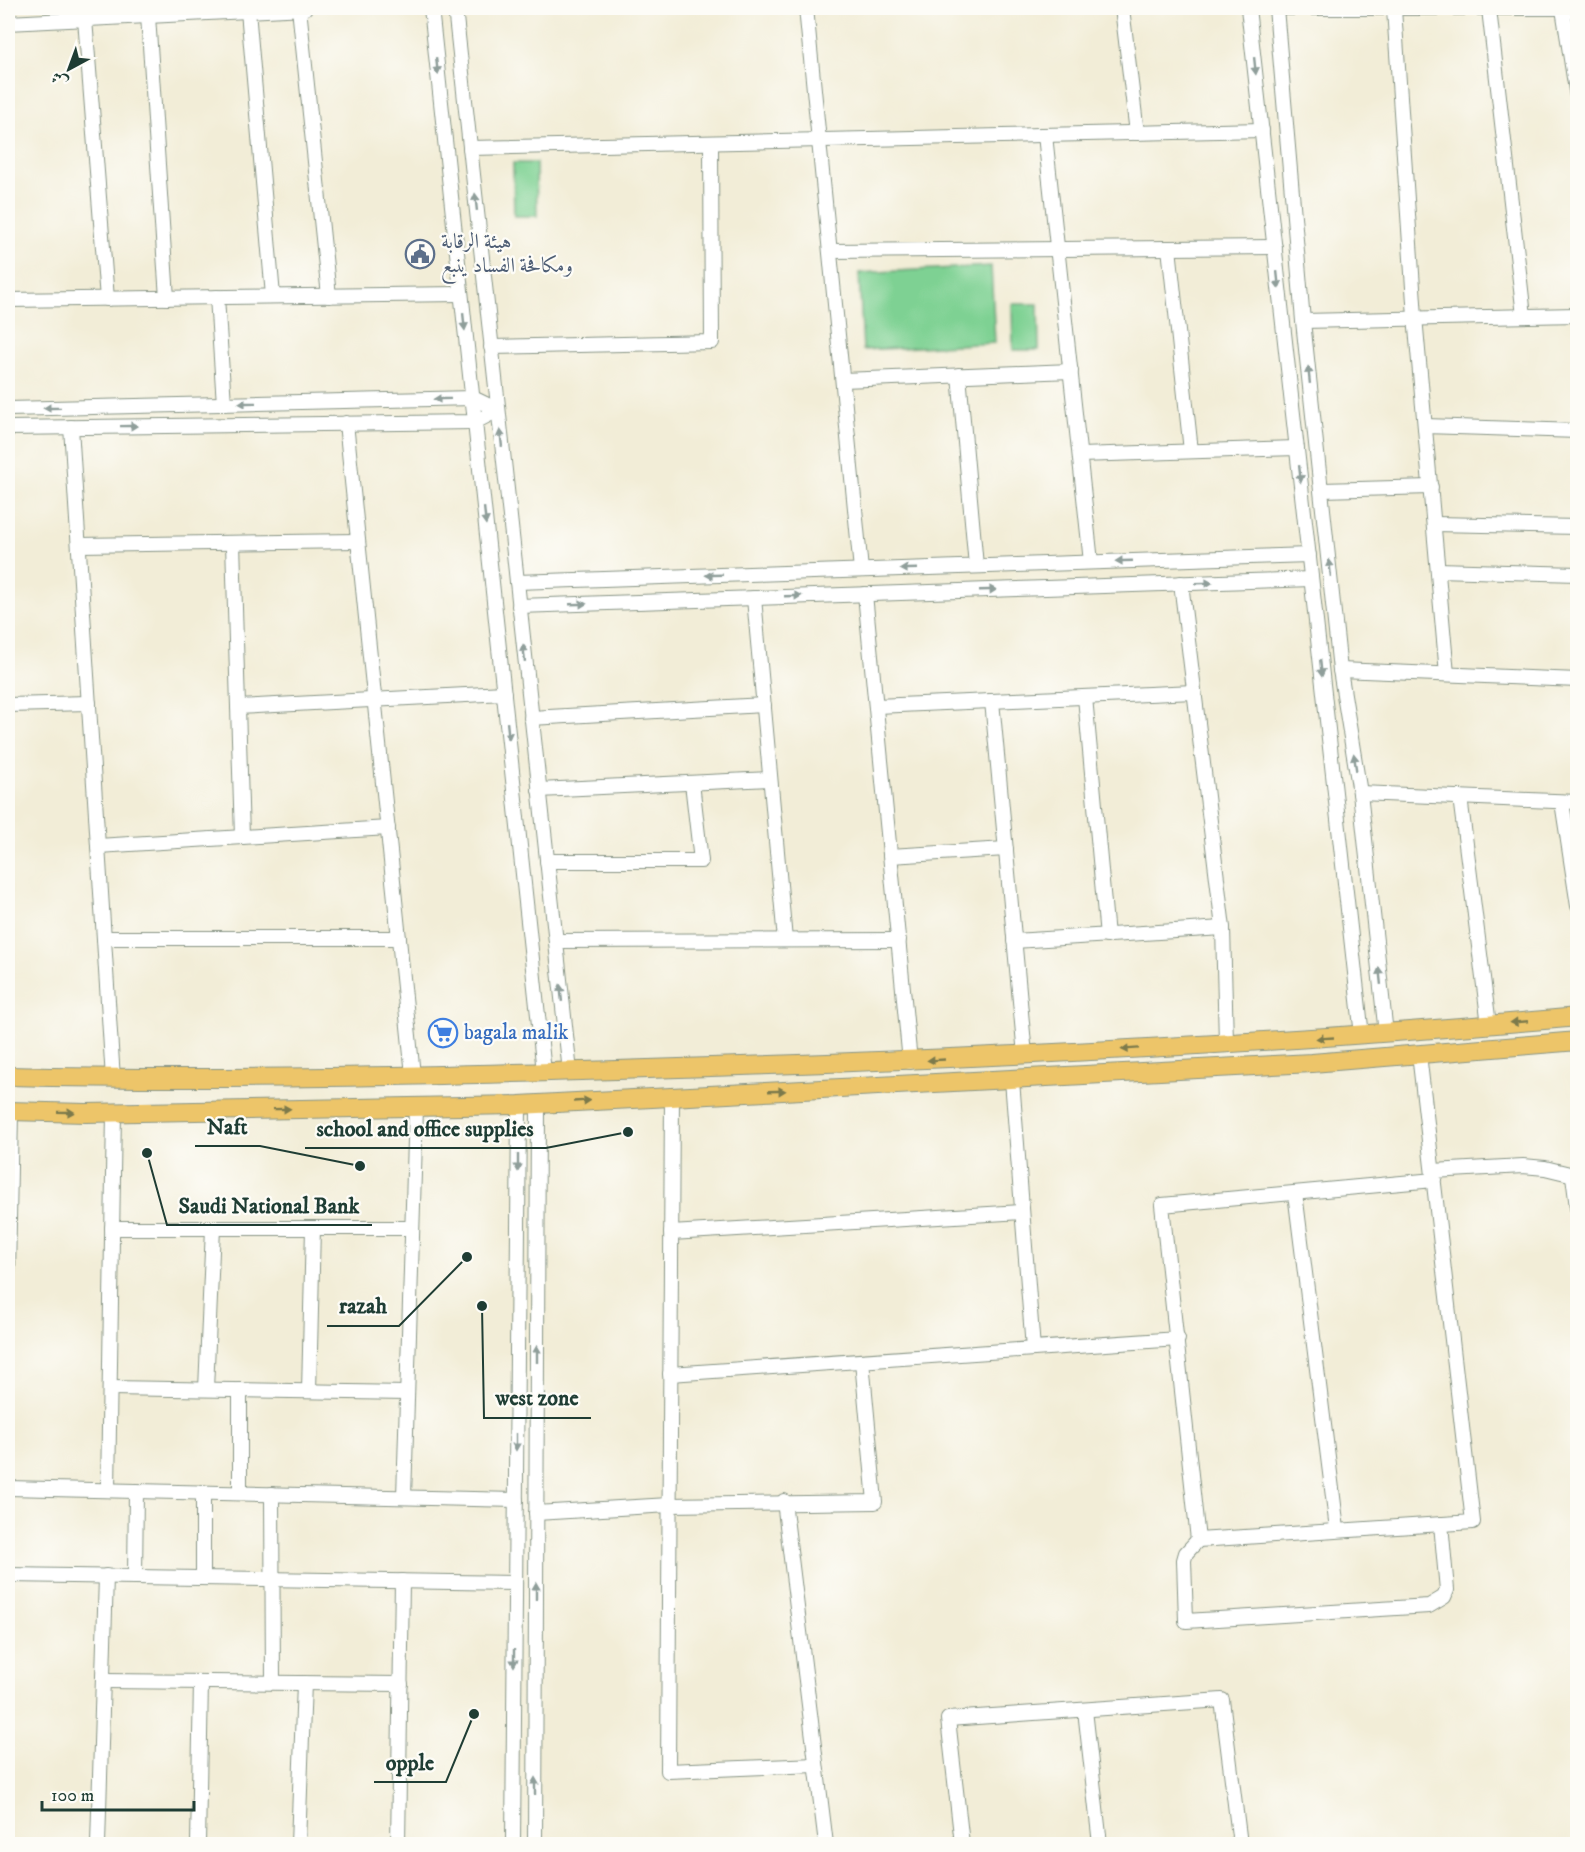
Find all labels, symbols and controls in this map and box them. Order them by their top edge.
north arrow [39,39,99,99]
one-way arrow [432,56,442,75]
one-way arrow [1250,56,1260,75]
text: ش [47,67,72,92]
one-way arrow [471,193,481,212]
place label: هيئة الرقابة ومكافحة الفساد ينبع [441,229,573,284]
public building icon: هيئة الرقابة ومكافحة الفساد ينبع [404,238,436,270]
one-way arrow [1274,271,1283,290]
one-way arrow [460,313,469,332]
one-way arrow [1304,365,1314,384]
one-way arrow [433,394,452,404]
one-way arrow [238,399,257,408]
one-way arrow [43,403,62,412]
one-way arrow [119,422,138,431]
one-way arrow [496,428,506,447]
one-way arrow [1295,465,1305,484]
one-way arrow [480,507,490,526]
one-way arrow [1115,557,1134,566]
one-way arrow [1325,559,1335,578]
one-way arrow [899,564,918,573]
one-way arrow [704,571,723,580]
one-way arrow [1195,578,1214,587]
one-way arrow [979,585,998,594]
one-way arrow [784,592,803,601]
one-way arrow [568,599,587,608]
one-way arrow [519,643,529,662]
one-way arrow [1316,659,1326,678]
one-way arrow [503,721,513,740]
one-way arrow [1350,752,1359,771]
one-way arrow [1375,967,1385,986]
one-way arrow [556,983,566,1002]
supermarket icon: bagala malik [427,1017,459,1049]
one-way arrow [1510,1018,1529,1027]
place label: bagala malik [464,1020,569,1046]
one-way arrow [1315,1033,1334,1042]
one-way arrow [1121,1044,1140,1053]
one-way arrow [926,1056,945,1065]
one-way arrow [767,1086,786,1095]
one-way arrow [572,1096,591,1105]
one-way arrow [272,1104,291,1114]
callout: Naft [195,1106,260,1146]
one-way arrow [56,1108,75,1117]
callout: school and office supplies [305,1108,546,1148]
text: Naft [207,1114,247,1141]
text: school and office supplies [316,1116,534,1143]
one-way arrow [513,1154,523,1173]
callout: Saudi National Bank [167,1185,372,1225]
text: Saudi National Bank [179,1193,361,1220]
callout: razah [327,1286,399,1326]
text: razah [339,1293,387,1320]
one-way arrow [532,1345,542,1364]
callout: west zone [484,1378,591,1418]
text: west zone [494,1385,579,1412]
one-way arrow [511,1433,521,1452]
one-way arrow [531,1582,541,1601]
one-way arrow [510,1649,519,1668]
callout: opple [374,1742,446,1782]
text: opple [386,1750,434,1777]
scale bar [42,1774,194,1812]
one-way arrow [530,1777,540,1796]
text: 100 m [51,1785,94,1807]

